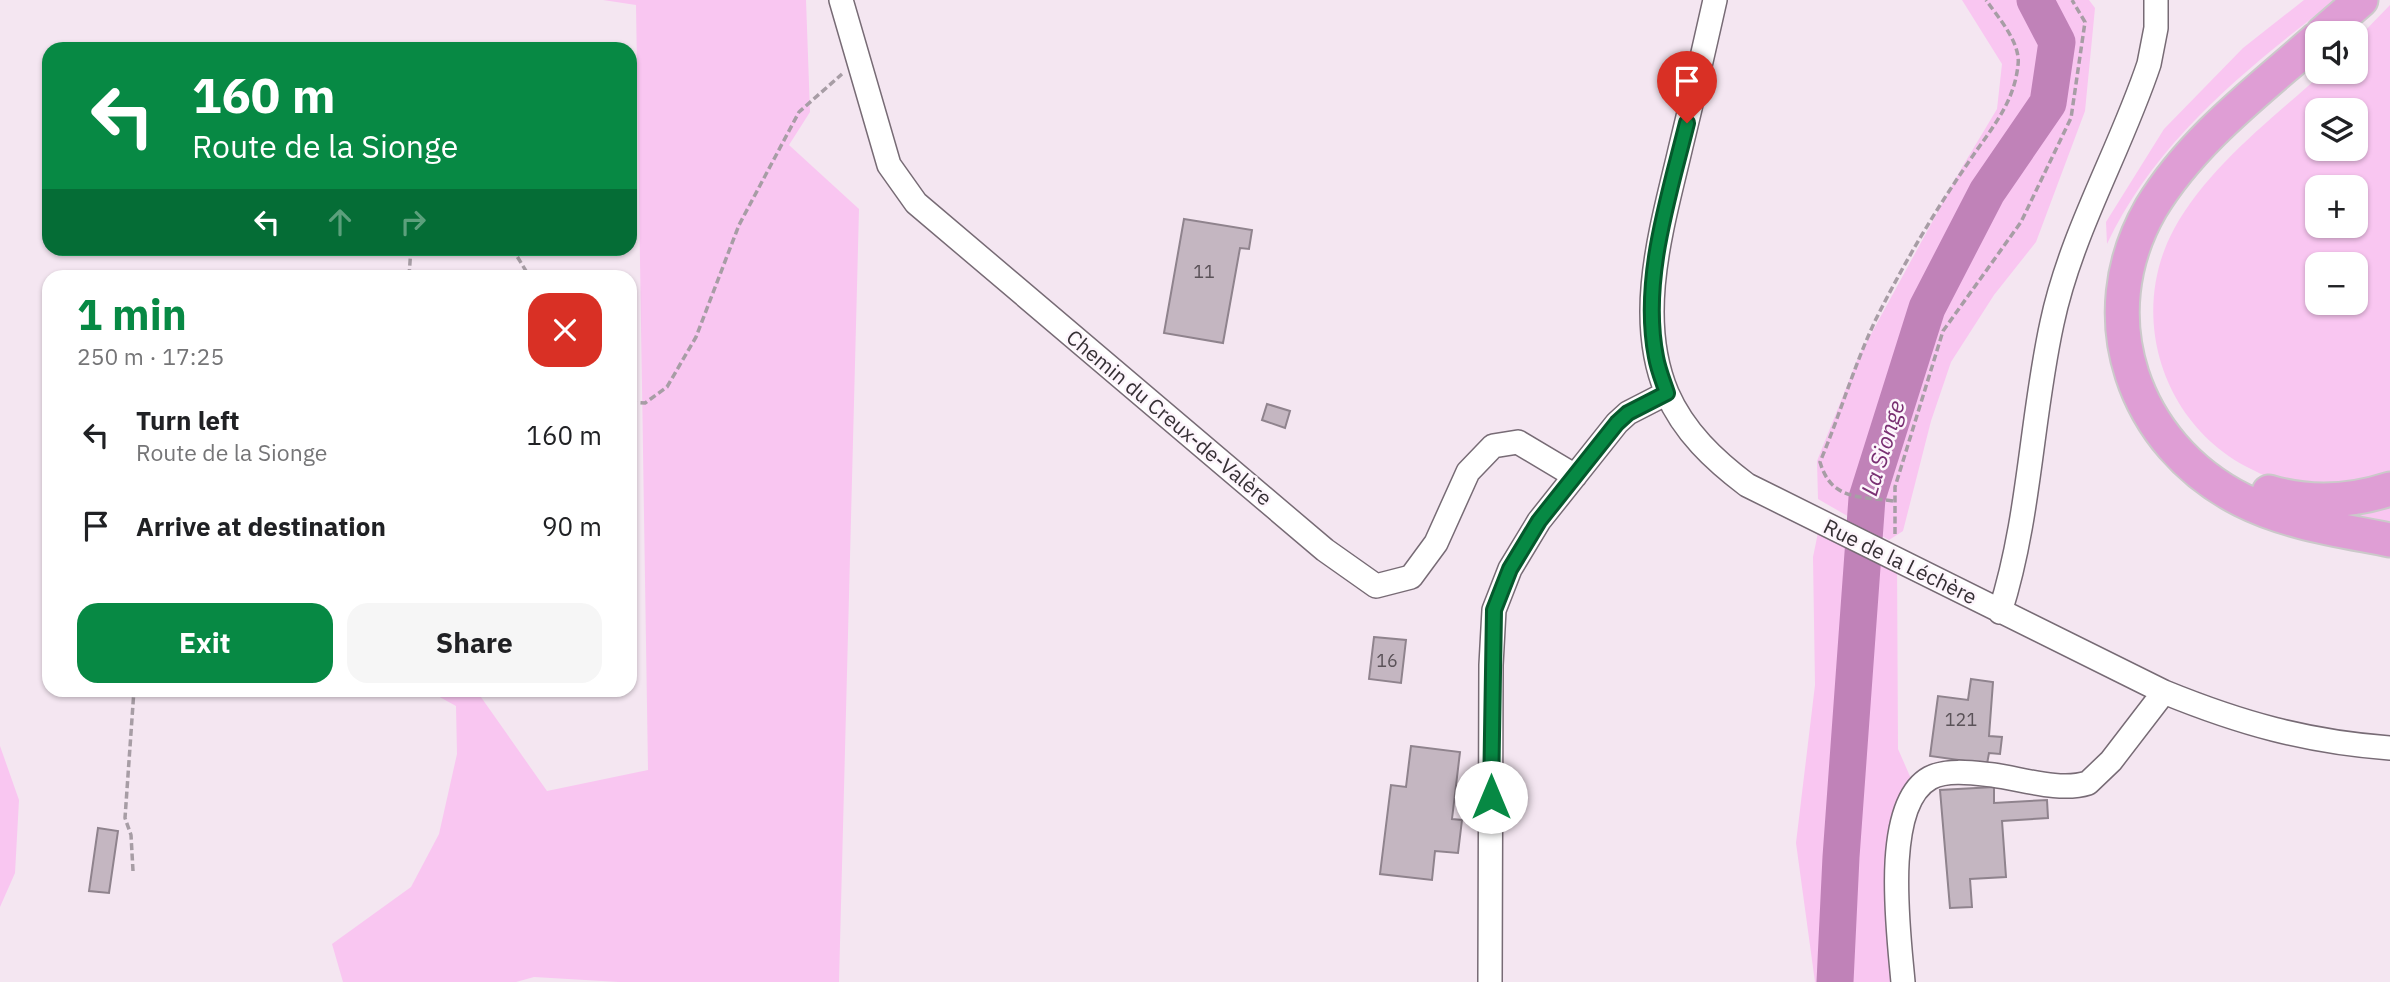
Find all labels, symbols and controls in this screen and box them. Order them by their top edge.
map controls [2305,21,2368,315]
button: sound [2305,21,2368,84]
pin [1657,51,1717,123]
icon: arrive [1668,62,1706,100]
text: 160 m [192,63,336,126]
icon: left [77,70,168,161]
button: layers [2305,98,2368,161]
text: Route de la Sionge [192,125,458,167]
button: + [2305,175,2368,238]
icon: left [248,203,286,241]
icon: ahead [321,203,359,241]
icon: right [394,203,432,241]
button: − [2305,252,2368,315]
house number: 11 [1193,260,1215,283]
text: 1 min [77,287,187,342]
button: close [528,293,602,367]
street label: Chemin du Creux-de-Valère [1061,323,1278,512]
text: 250 m · 17:25 [77,341,224,371]
water label: La Sionge [1853,396,1911,499]
text: Turn left [136,403,239,437]
icon: left [77,416,115,454]
text: 160 m [526,418,602,452]
text: Route de la Sionge [136,437,327,467]
icon: arrive [77,507,115,545]
text: Arrive at destination [136,509,386,543]
text: 90 m [542,509,602,543]
street label: Rue de la Léchère [1819,512,1982,610]
button: Exit [77,603,333,683]
button: Share [347,603,602,683]
house number: 16 [1376,649,1398,672]
house number: 121 [1945,708,1977,731]
position arrow [1454,760,1528,834]

